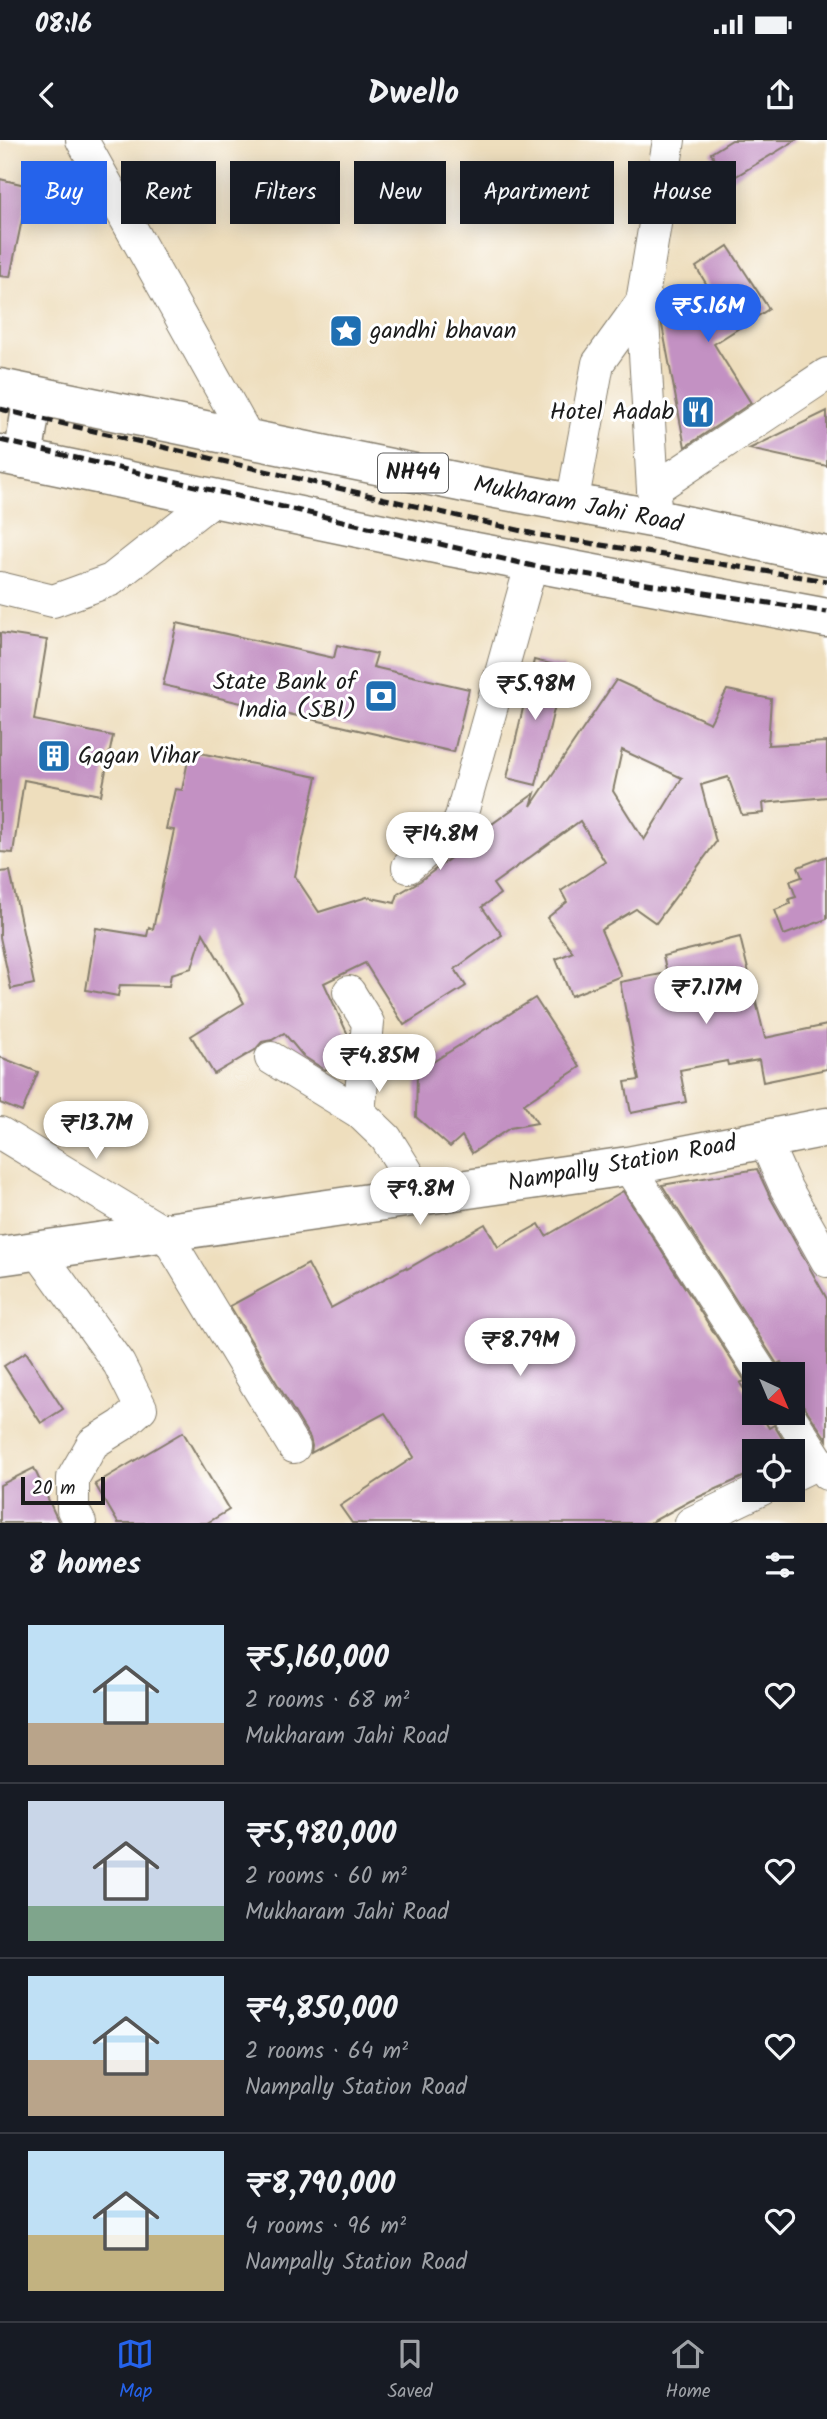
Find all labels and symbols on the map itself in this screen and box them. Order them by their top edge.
pin: ₹5.16M [651,284,765,344]
place icon: gandhi bhavan [327,312,365,350]
place label: gandhi bhavan [369,312,517,351]
place label: Hotel Aadab [550,393,674,432]
restaurant icon: Hotel Aadab [679,393,717,431]
road number: NH44 [378,454,448,492]
street label: Mukharam Jahi Road [470,466,687,545]
pin: ₹5.98M [478,662,592,722]
place label: State Bank of India (SBI) [213,663,359,730]
bank icon: State Bank of India (SBI) [362,677,400,715]
building icon: Gagan Vihar [35,737,73,775]
place label: Gagan Vihar [78,737,202,776]
pin: ₹14.8M [383,812,497,872]
pin: ₹7.17M [649,966,763,1026]
pin: ₹4.85M [322,1034,436,1094]
pin: ₹13.7M [39,1102,153,1161]
street label: Nampally Station Road [505,1125,740,1203]
pin: ₹9.8M [371,1168,469,1227]
pin: ₹8.79M [463,1318,577,1378]
north arrow [742,1362,805,1424]
scale bar [21,1474,105,1506]

